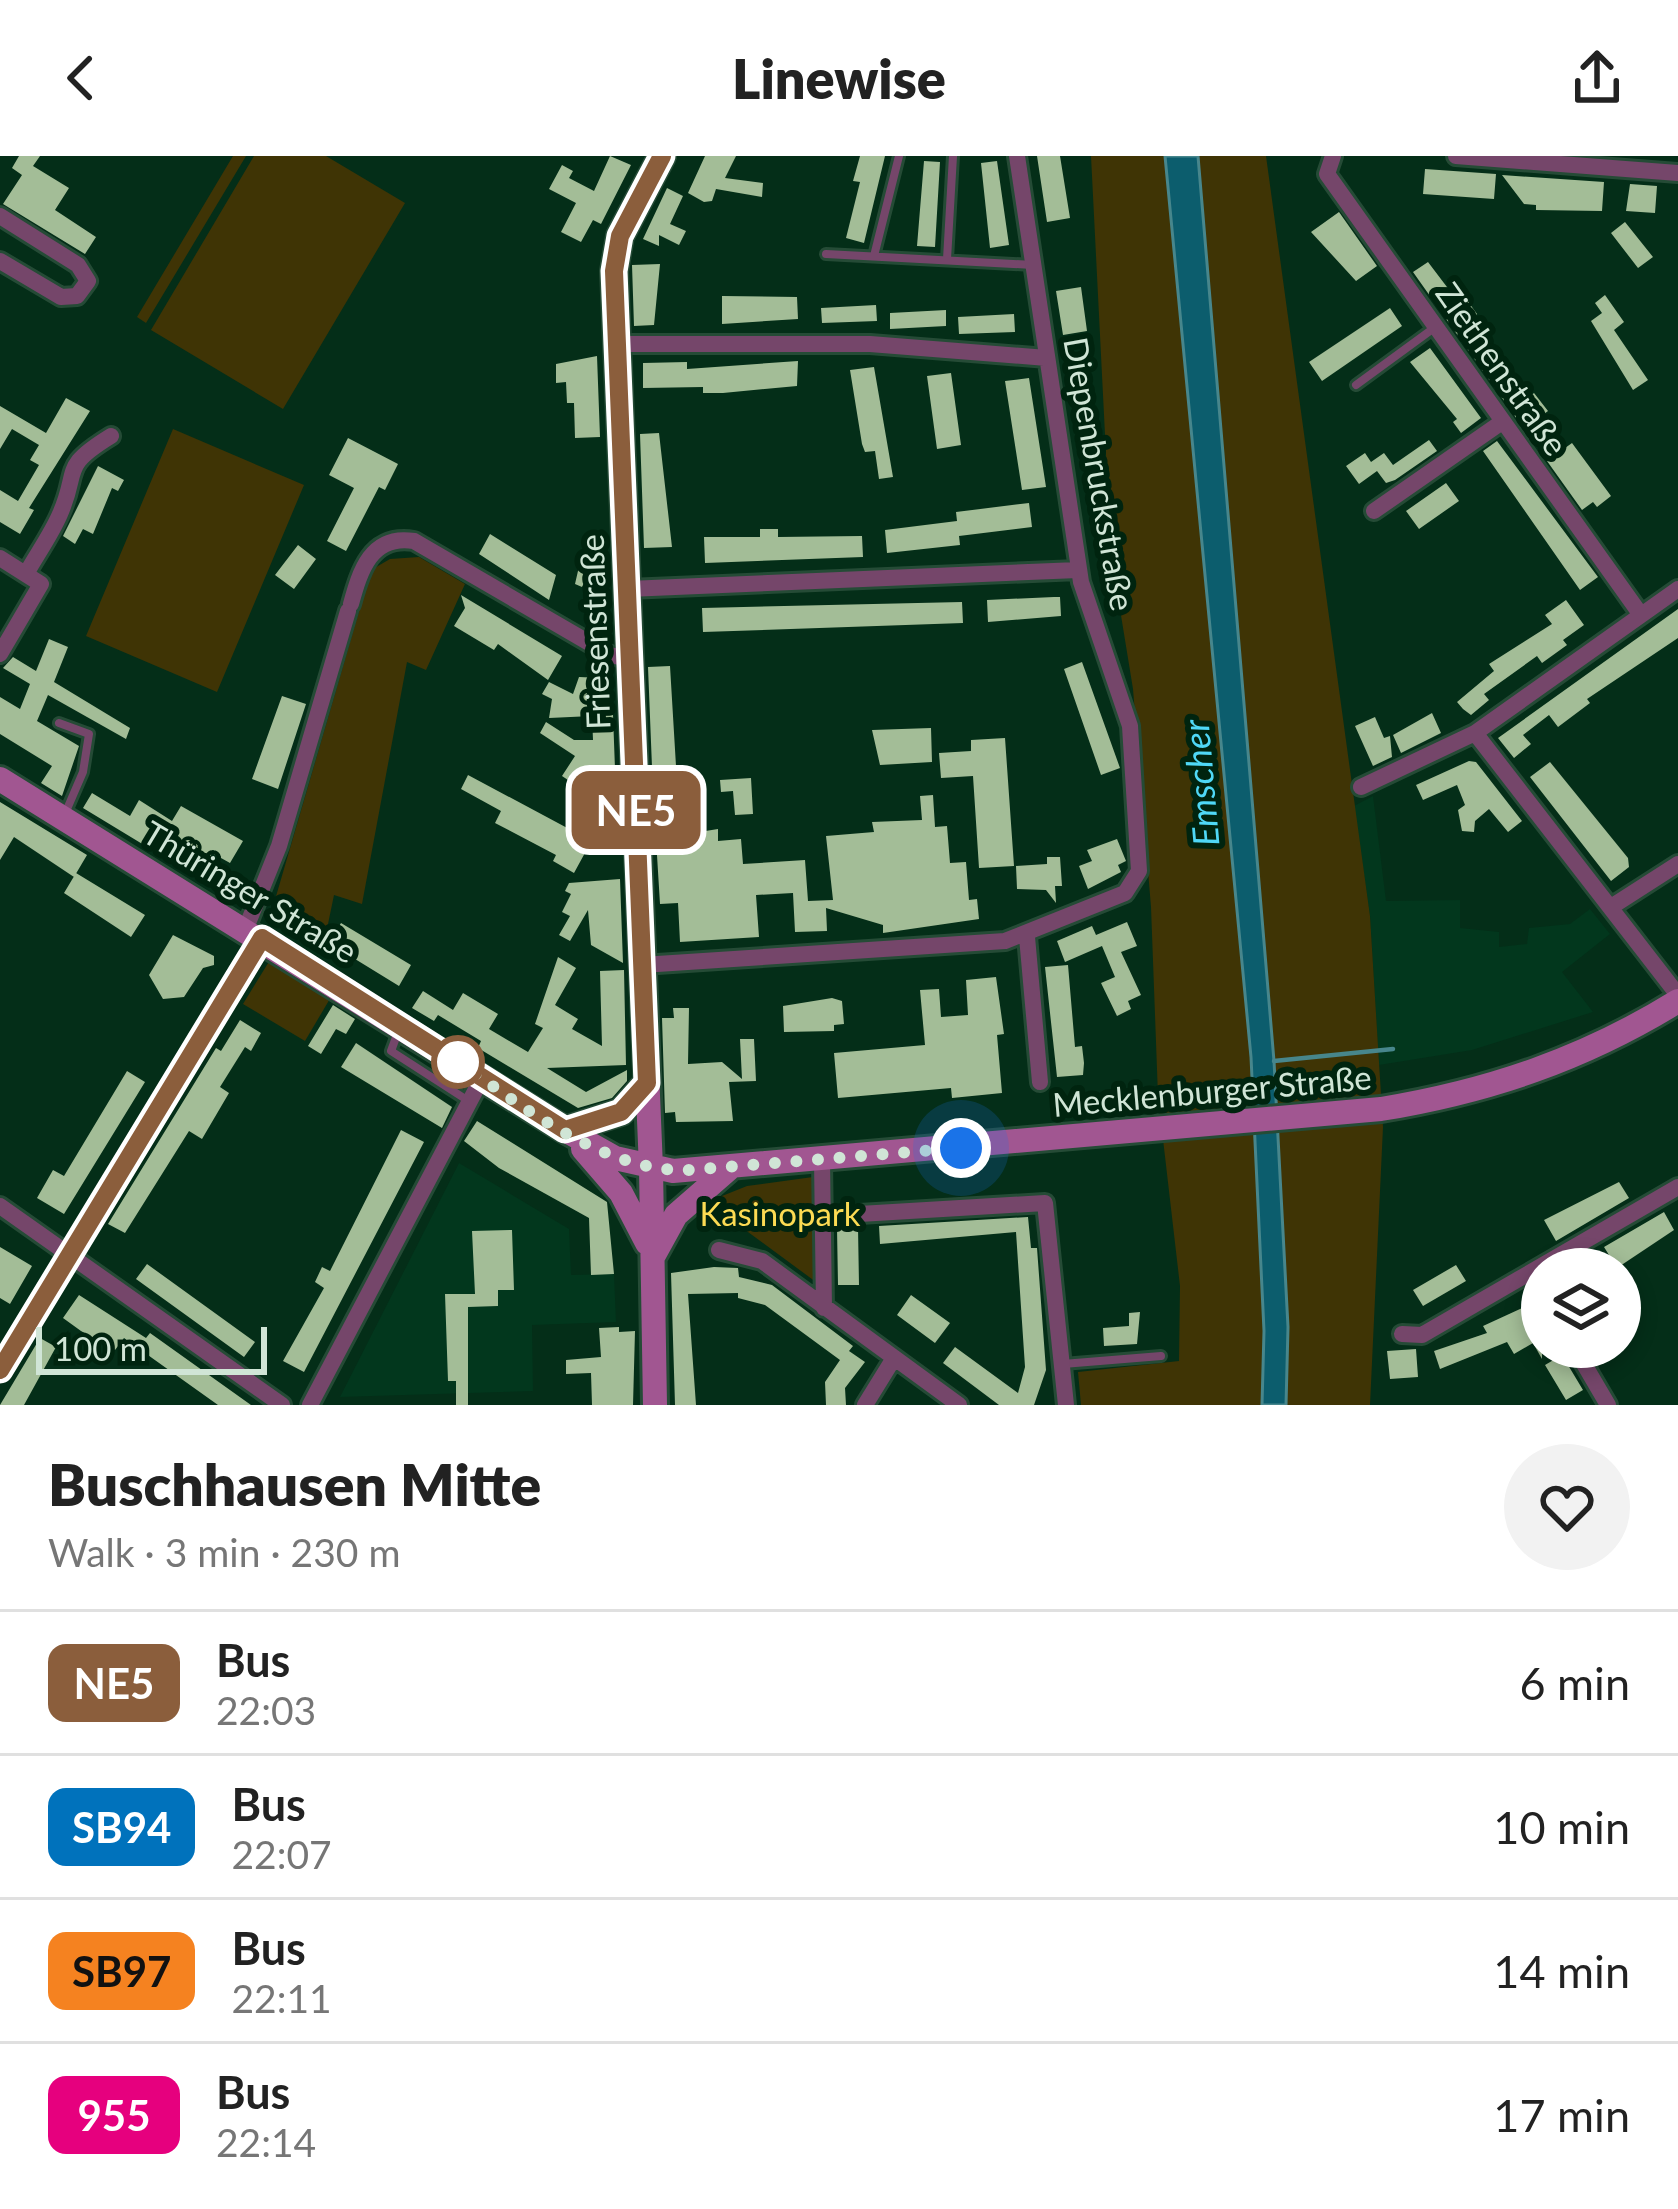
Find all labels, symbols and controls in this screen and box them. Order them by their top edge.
icon: back [48,45,114,111]
icon: share [1564,45,1630,111]
text: Linewise [732,46,946,111]
street label: Ziethenstraße [1429,274,1577,463]
street label: Diepenbruckstraße [1056,334,1144,614]
street label: Friesenstraße [571,534,617,730]
water label: Emscher [1173,717,1227,848]
line badge: NE5 [567,771,705,849]
text: NE5 [596,785,676,835]
street label: Thüringer Straße [136,812,365,971]
unlabelled marker [433,1037,483,1087]
street label: Mecklenburger Straße [1051,1056,1373,1124]
your location [931,1118,991,1178]
park label: Kasinopark [699,1193,861,1233]
map controls [1521,1248,1641,1368]
button: layers [1521,1248,1641,1368]
scale bar [36,1321,267,1374]
text: 100 m [54,1328,147,1368]
button: heart [1504,1444,1630,1570]
text: Buschhausen Mitte [48,1450,541,1518]
text: Walk · 3 min · 230 m [48,1529,401,1575]
text: Bus [216,1633,290,1687]
text: 6 min [1519,1656,1630,1710]
text: NE5 [74,1658,154,1708]
text: 22:03 [216,1687,316,1733]
text: Bus [231,1777,306,1831]
text: 10 min [1493,1800,1630,1854]
text: SB94 [72,1802,171,1852]
text: 22:07 [231,1831,332,1877]
text: Bus [231,1921,306,1975]
text: 14 min [1493,1944,1630,1998]
text: SB97 [72,1946,171,1996]
text: 22:11 [231,1975,332,2021]
text: Bus [216,2065,290,2119]
text: 17 min [1493,2088,1630,2142]
text: 955 [77,2090,151,2140]
text: 22:14 [216,2119,316,2165]

